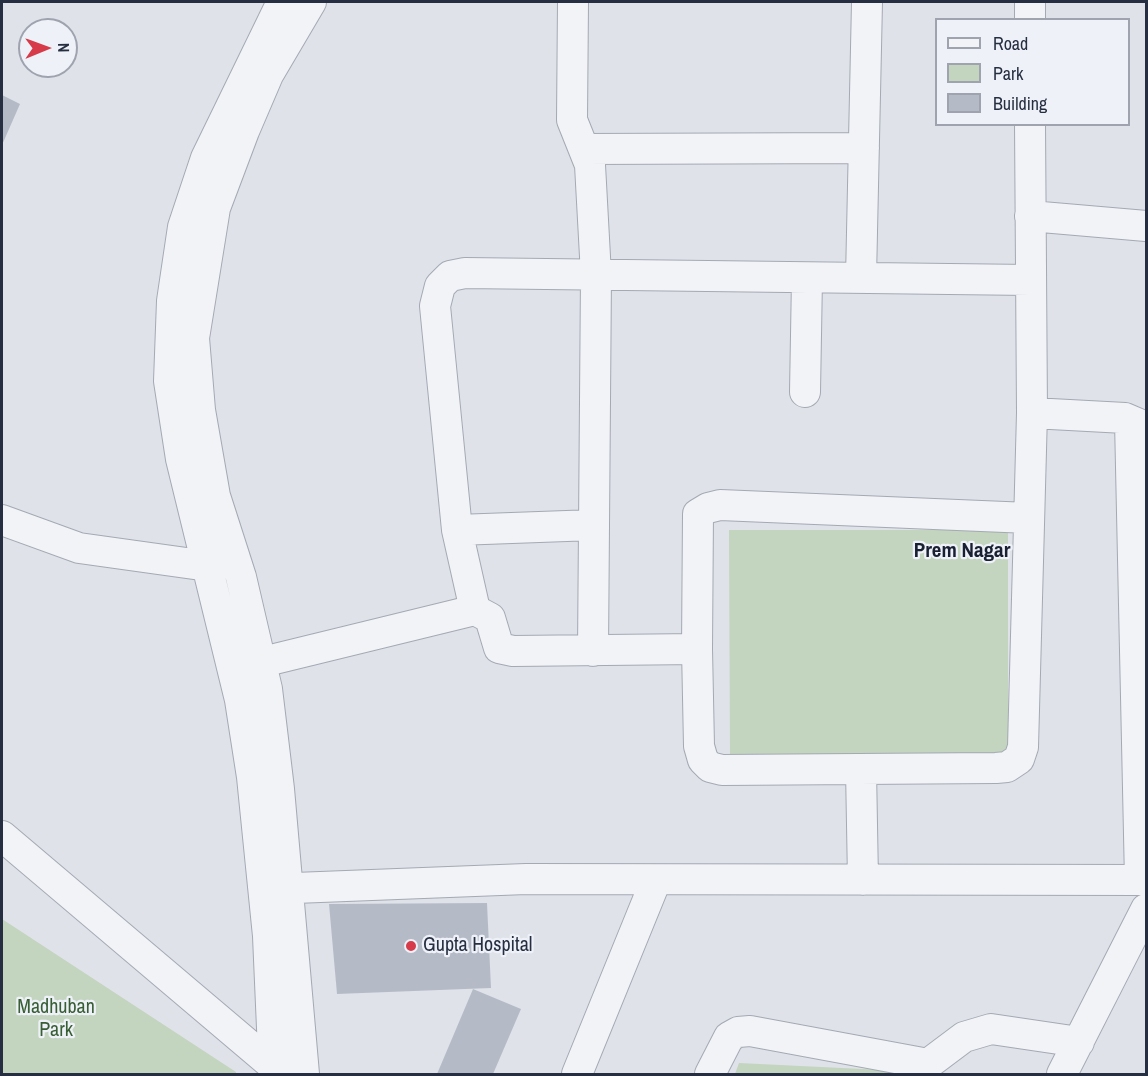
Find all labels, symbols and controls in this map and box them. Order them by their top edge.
north arrow [18,18,78,78]
legend [935,18,1130,126]
text: Road [993,31,1028,56]
text: N [53,43,75,53]
text: Park [993,61,1023,86]
text: Building [993,91,1047,116]
district label: Prem Nagar [914,538,1010,564]
place label: Gupta Hospital [423,934,532,958]
marker: Gupta Hospital [404,939,418,953]
park label: Madhuban Park [17,996,95,1043]

